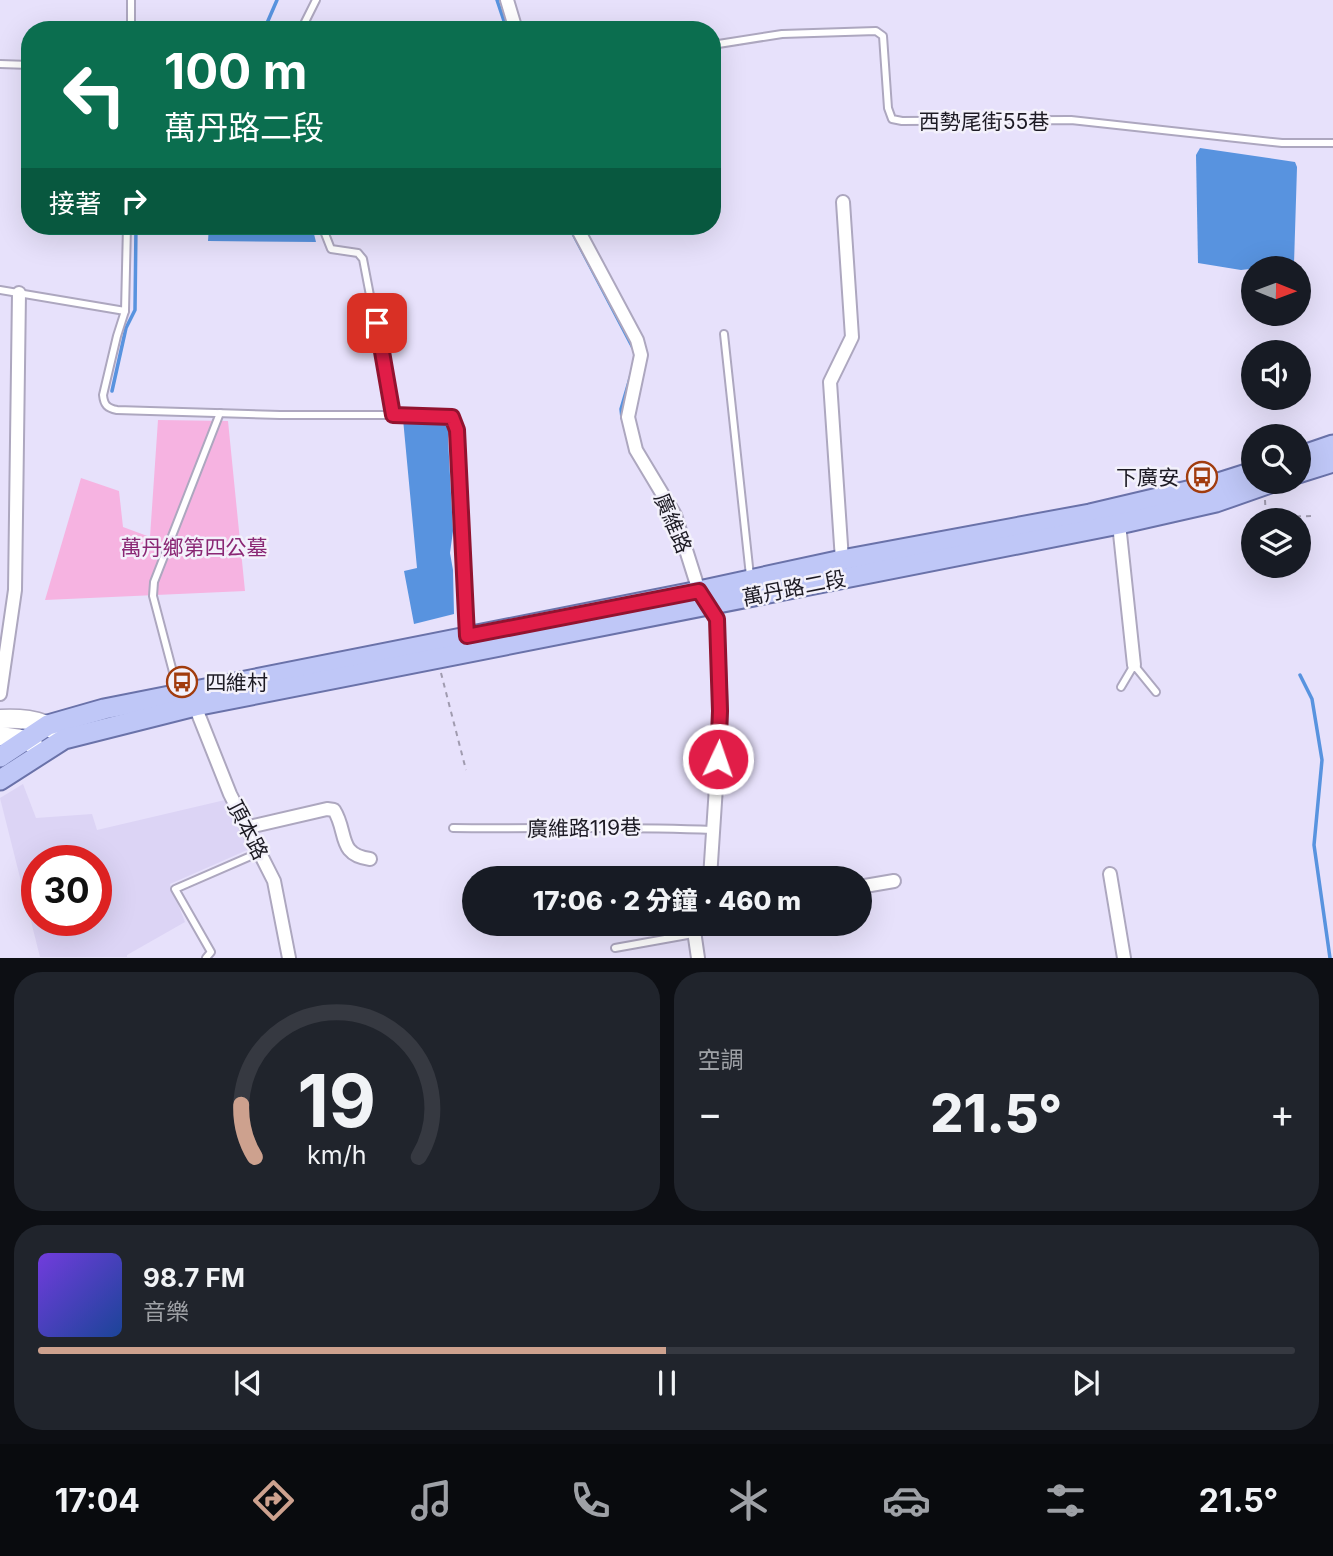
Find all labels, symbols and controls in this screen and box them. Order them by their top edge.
text: 100 m [164,42,308,101]
icon: left [49,49,140,140]
text: 萬丹路二段 [164,108,324,147]
street label: 西勢尾街55巷 [919,109,1049,134]
icon: right [115,182,153,220]
text: 接著 [49,188,101,219]
north arrow [1241,256,1311,326]
map controls [1241,256,1311,578]
pin [347,293,407,353]
icon: arrive [358,304,396,342]
button: sound [1241,340,1311,410]
button: search [1241,424,1311,494]
bus stop icon: 下廣安 [1185,460,1219,494]
place label: 下廣安 [1116,465,1179,490]
street label: 廣維路 [649,489,697,557]
button: layers [1241,508,1311,578]
park label: 萬丹鄉第四公墓 [121,535,268,560]
street label: 萬丹路二段 [740,566,848,610]
bus stop icon: 四維村 [165,665,199,699]
place label: 四維村 [205,670,268,695]
position arrow [681,722,755,796]
street label: 頂本路 [223,796,273,864]
street label: 廣維路119巷 [527,815,641,841]
speed limit sign: 30 [21,845,112,936]
text: 17:06 · 2 分鐘 · 460 m [533,885,801,916]
text: 空調 [698,1046,744,1074]
text: 19 [297,1057,376,1146]
text: 21.5° [930,1082,1062,1145]
text: − [698,1090,723,1136]
text: + [1270,1090,1295,1136]
text: km/h [307,1140,366,1170]
text: 98.7 FM [143,1262,245,1293]
text: 音樂 [143,1298,189,1326]
icon: previous [229,1364,267,1402]
icon: pause [648,1364,686,1402]
icon: next [1067,1364,1105,1402]
icon: directions [249,1476,298,1525]
icon: music [407,1476,456,1525]
icon: phone [566,1476,615,1525]
icon: climate [724,1476,773,1525]
icon: car [882,1476,931,1525]
icon: filters [1041,1476,1090,1525]
text: 17:04 [55,1481,140,1520]
text: 21.5° [1199,1481,1278,1520]

